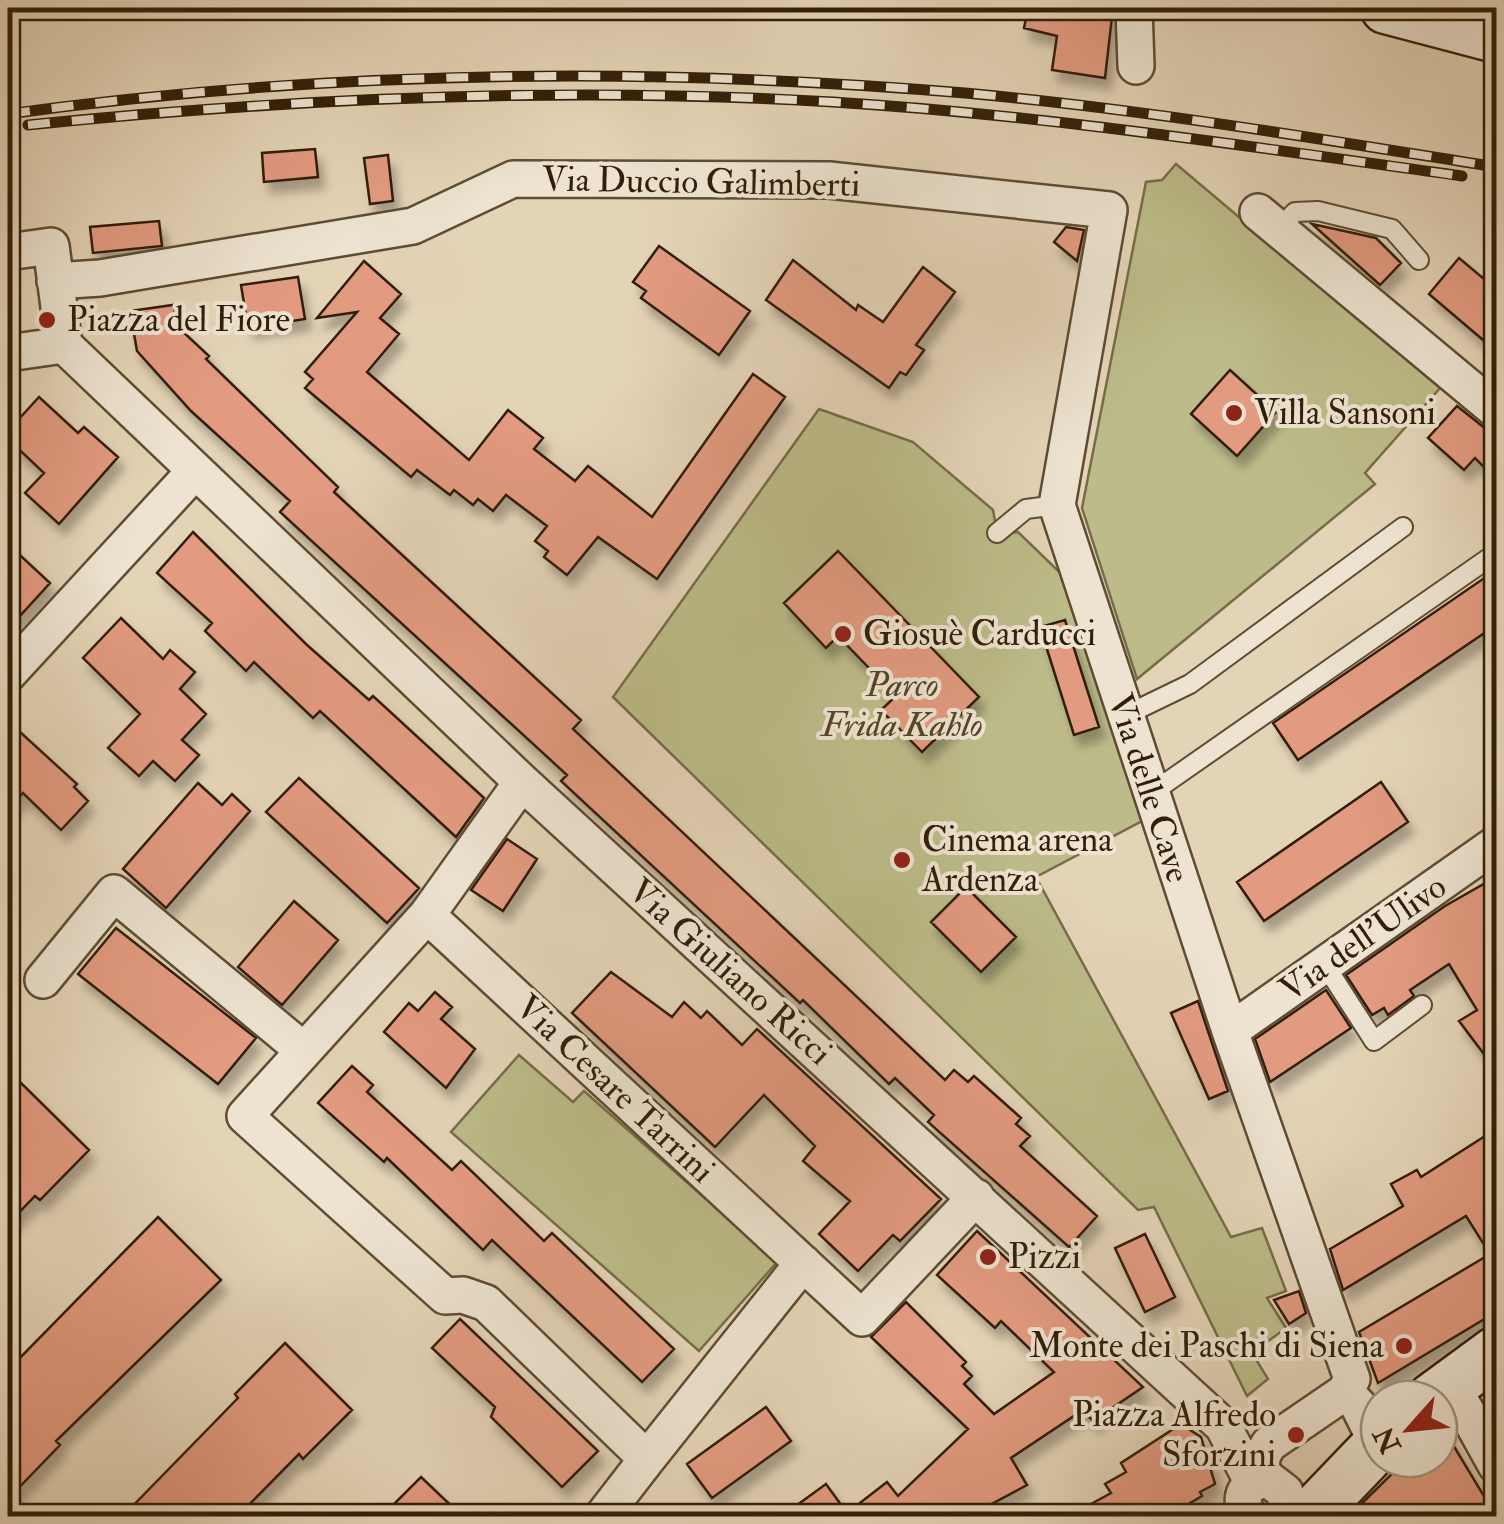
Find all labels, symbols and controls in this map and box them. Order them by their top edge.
street label: Via Duccio Galimberti [541,157,861,207]
place label: Piazza del Fiore [67,298,290,342]
marker: Piazza del Fiore [36,309,58,331]
place label: Villa Sansoni [1254,391,1436,435]
marker: Villa Sansoni [1223,402,1245,424]
place label: Giosuè Carducci [863,612,1096,656]
marker: Giosuè Carducci [832,623,854,645]
park label: Parco Frida Kahlo [819,663,983,747]
street label: Via delle Cave [1098,688,1200,888]
place label: Cinema arena Ardenza [921,818,1113,902]
marker: Cinema arena Ardenza [891,849,913,871]
street label: Via dell'Ulivo [1271,864,1455,1012]
street label: Via Giuliano Ricci [619,869,841,1075]
street label: Via Cesare Tarrini [506,985,724,1193]
place label: Pizzi [1008,1235,1081,1279]
marker: Pizzi [977,1246,999,1268]
place label: Monte dei Paschi di Siena [1030,1324,1385,1368]
marker: Monte dei Paschi di Siena [1393,1335,1415,1357]
north arrow [1359,1379,1459,1479]
place label: Piazza Alfredo Sforzini [1072,1393,1276,1477]
text: N [1366,1420,1410,1460]
marker: Piazza Alfredo Sforzini [1285,1424,1307,1446]

